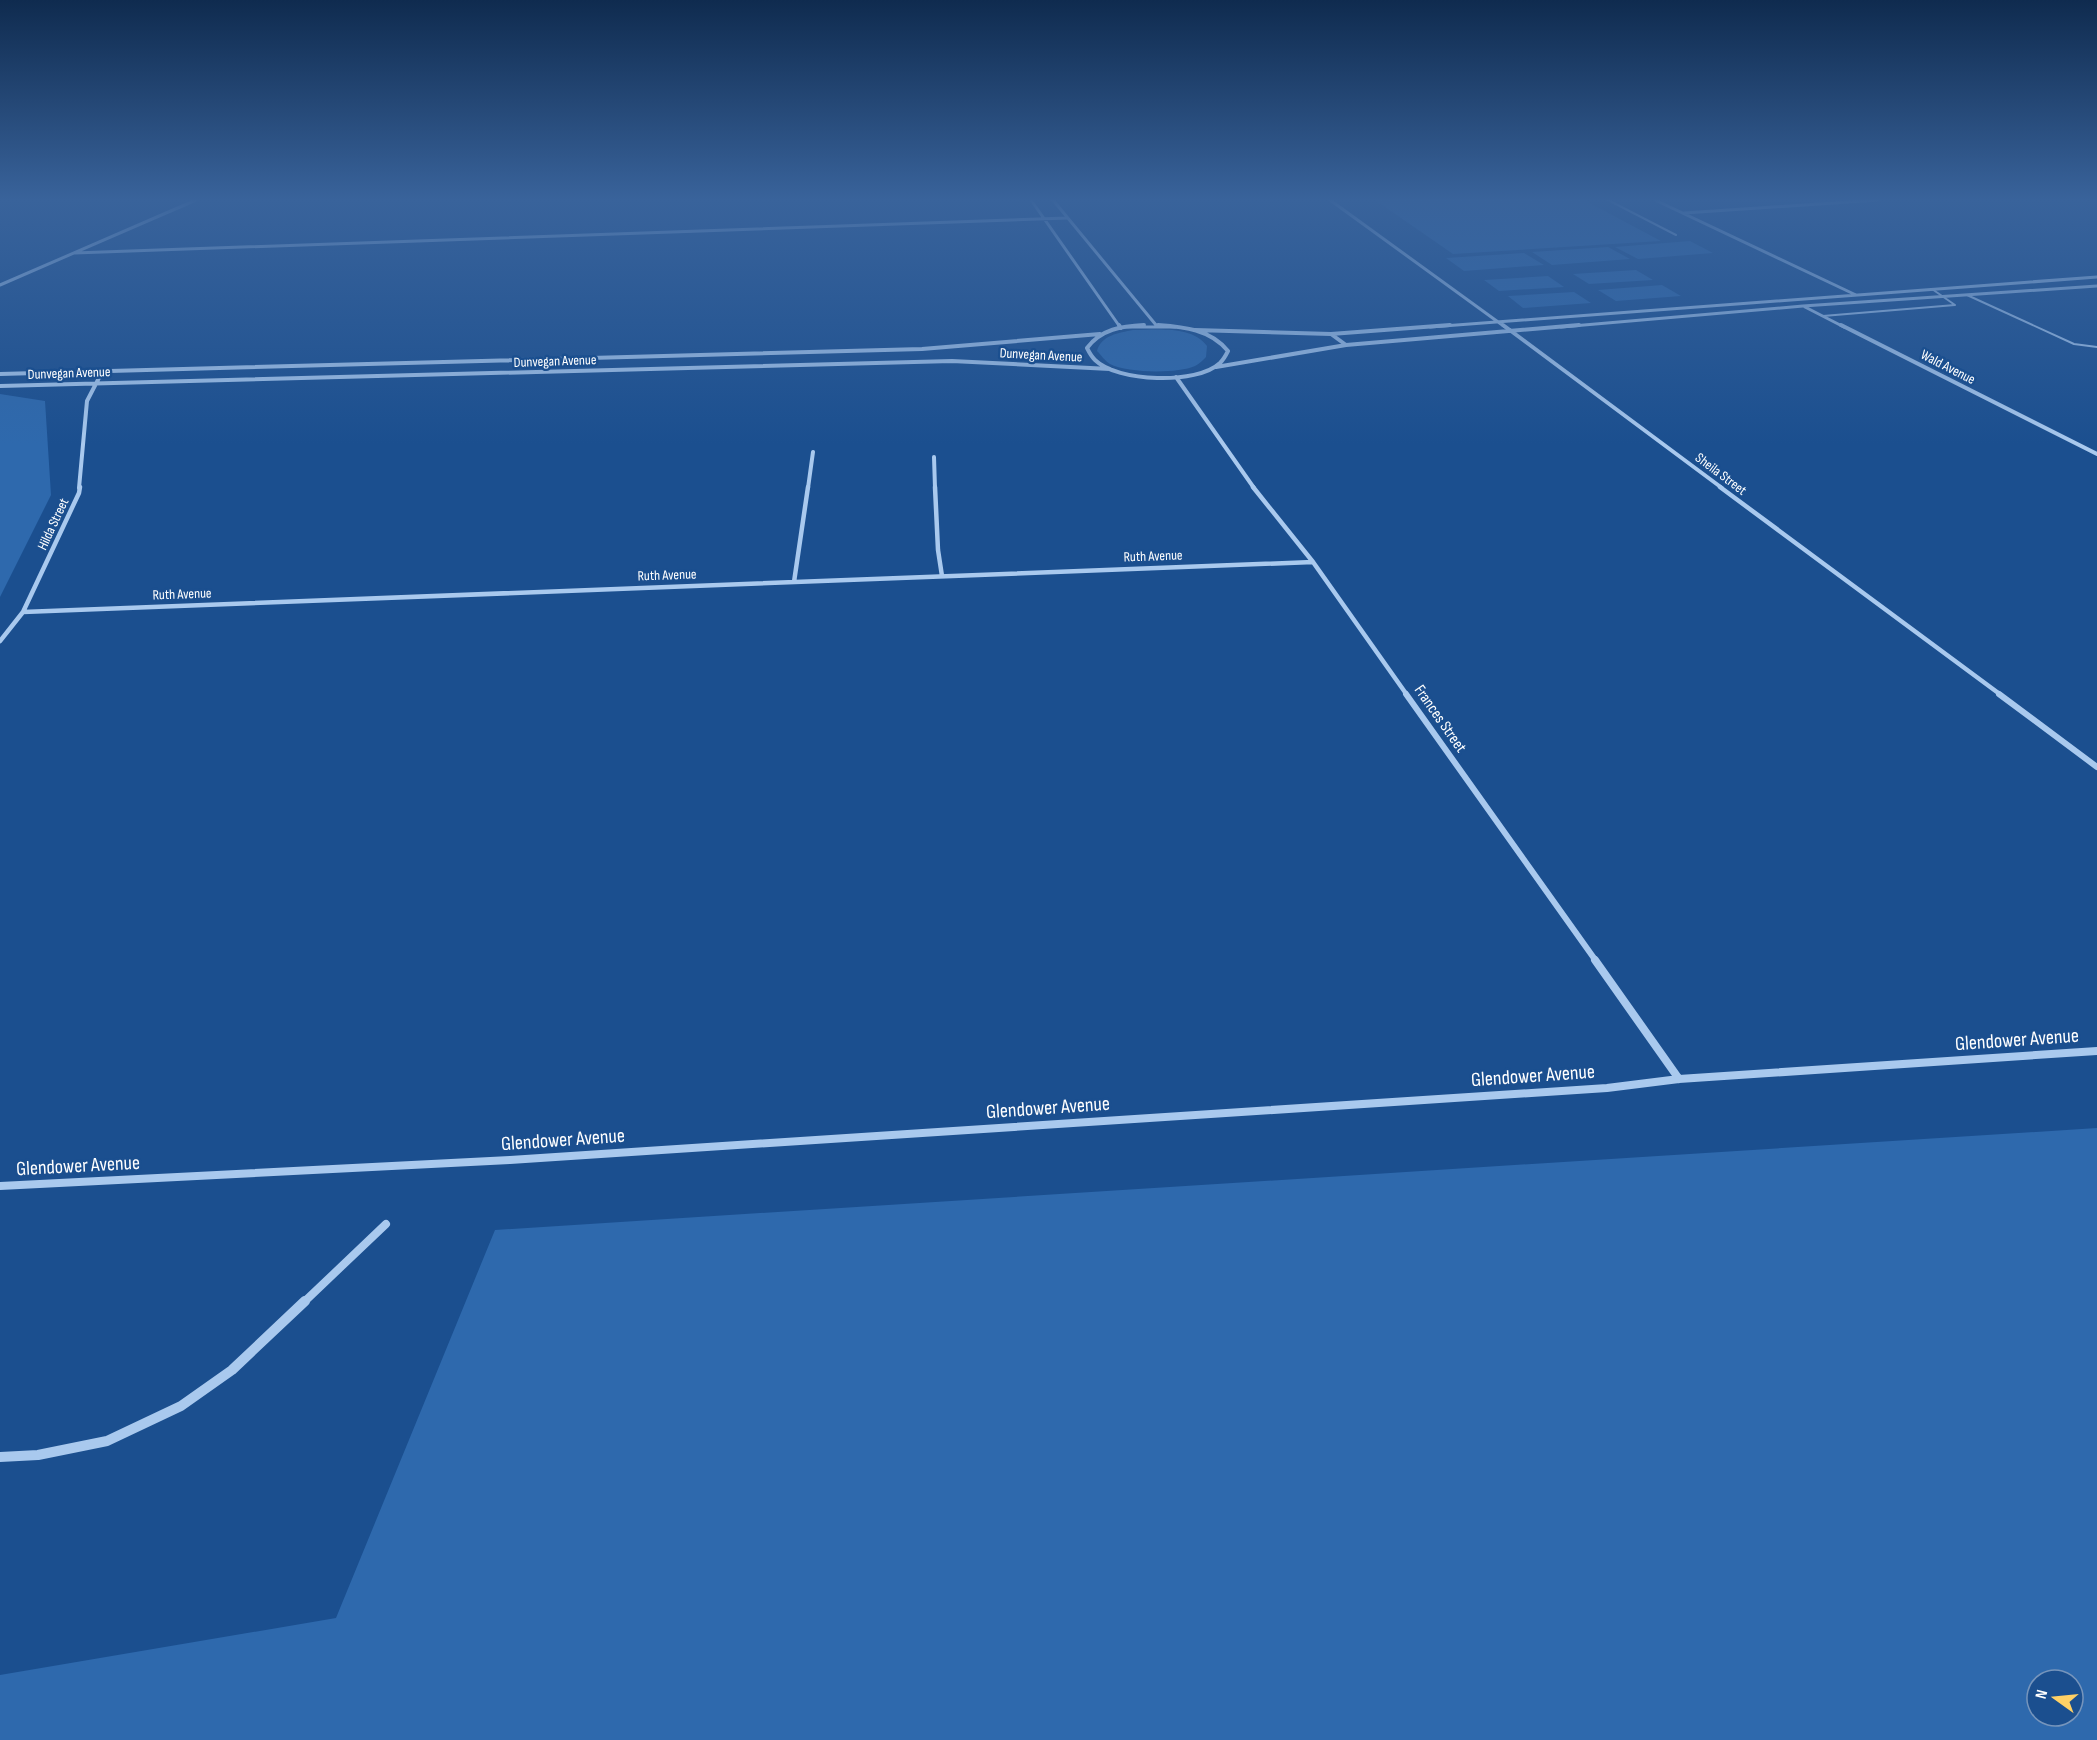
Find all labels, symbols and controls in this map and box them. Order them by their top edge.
street label: Dunvegan Avenue [999,344,1083,366]
street label: Wald Avenue [1918,346,1978,388]
street label: Dunvegan Avenue [513,351,597,371]
street label: Dunvegan Avenue [27,363,111,383]
street label: Sheila Street [1692,449,1750,499]
street label: Hilda Street [34,495,72,553]
street label: Ruth Avenue [1123,546,1183,566]
street label: Ruth Avenue [637,565,697,585]
street label: Ruth Avenue [152,584,212,604]
street label: Frances Street [1410,682,1470,757]
street label: Glendower Avenue [1954,1024,2080,1056]
street label: Glendower Avenue [1470,1060,1596,1092]
street label: Glendower Avenue [985,1092,1111,1124]
street label: Glendower Avenue [500,1124,626,1156]
street label: Glendower Avenue [16,1151,140,1181]
north arrow [2025,1668,2085,1728]
text: N [2032,1688,2052,1701]

